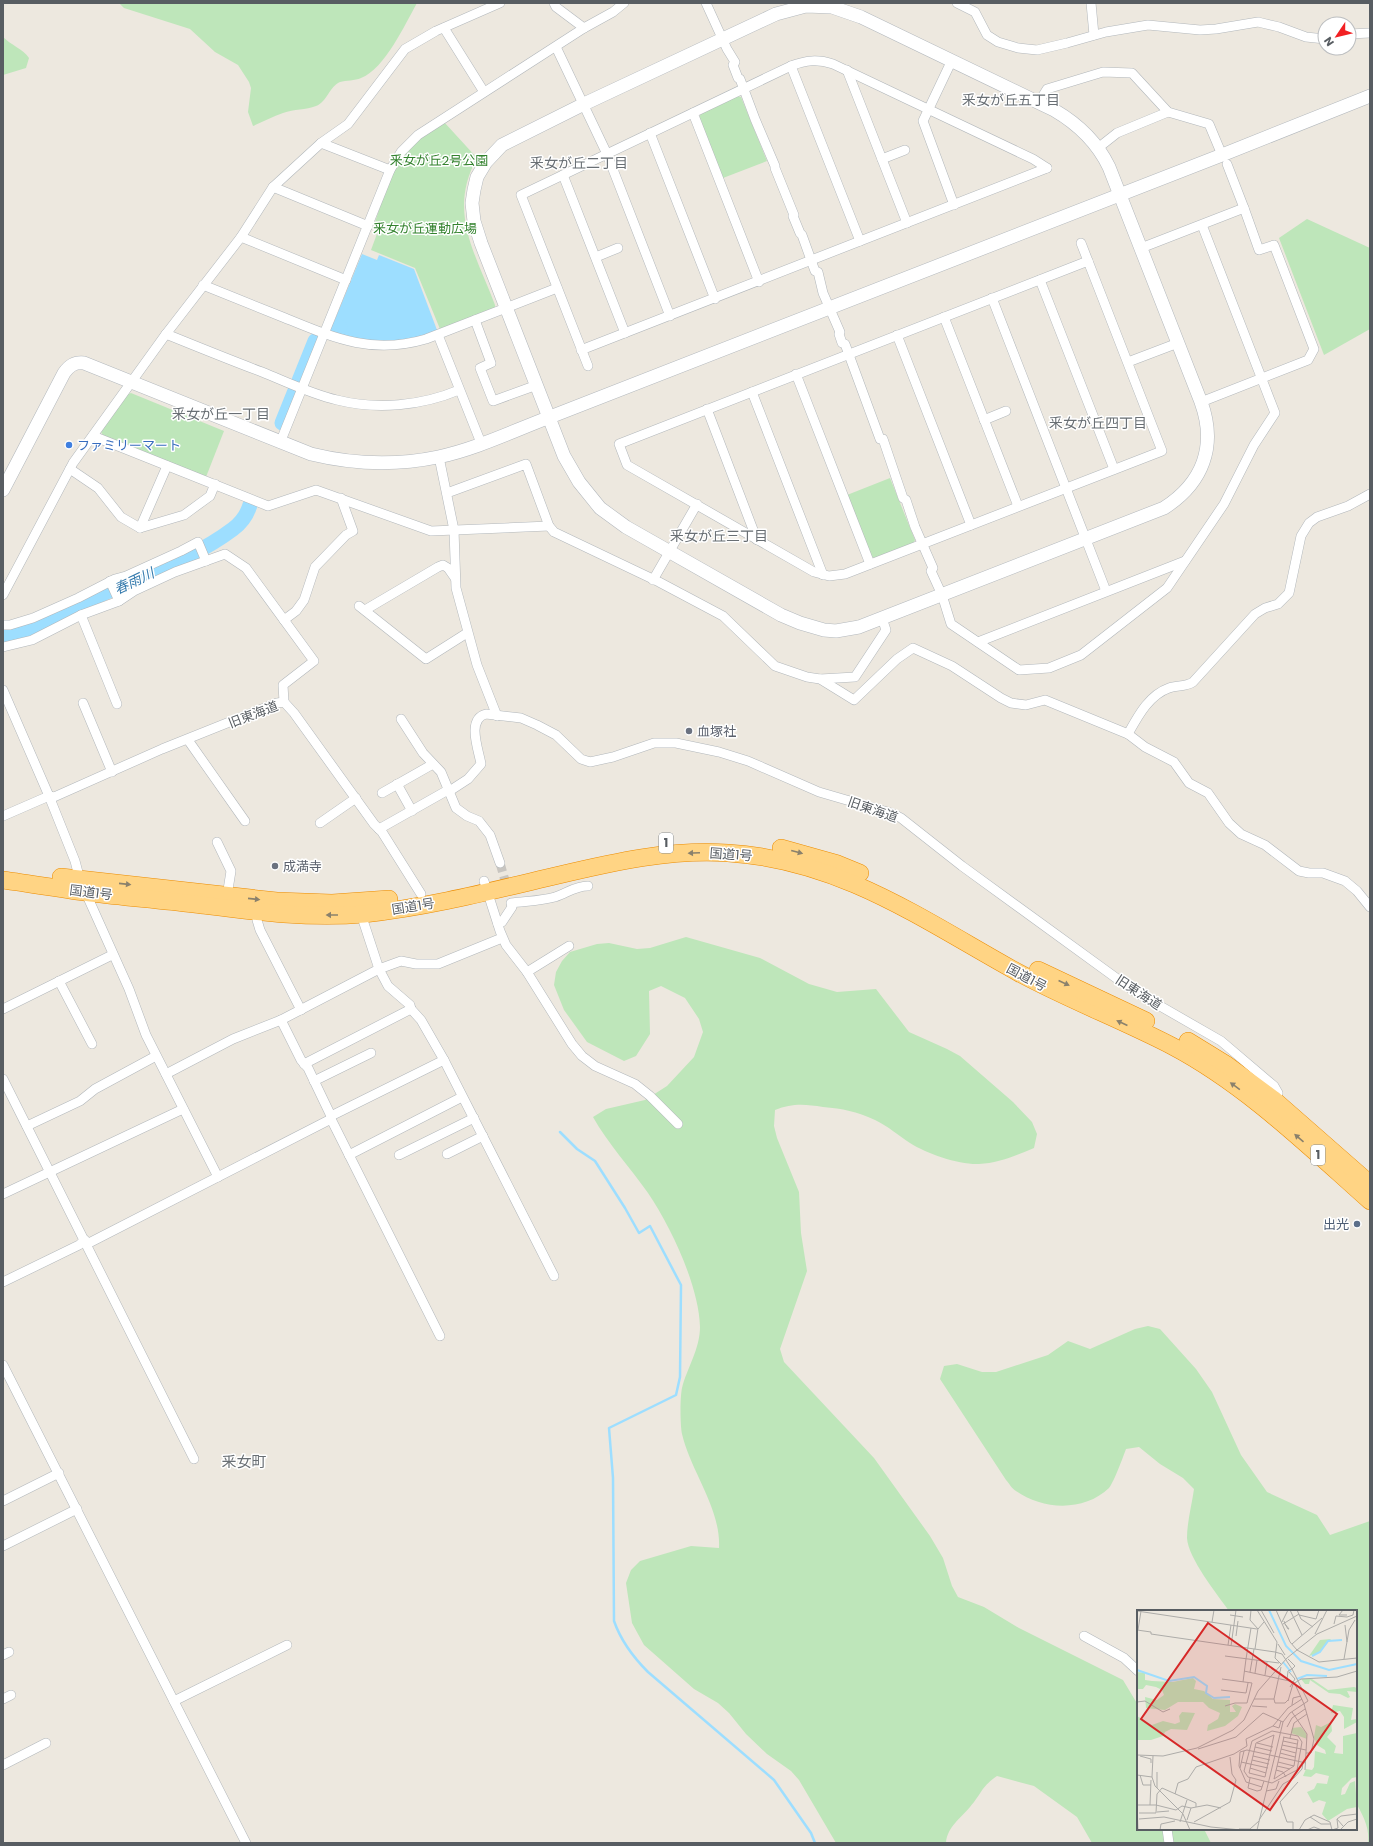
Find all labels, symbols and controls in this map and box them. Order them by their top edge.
north arrow [1317,16,1357,56]
text: N [1320,34,1338,50]
district label: 釆女が丘五丁目 [962,90,1060,110]
park label: 釆女が丘2号公園 [390,151,488,170]
district label: 釆女が丘二丁目 [530,153,628,173]
park label: 釆女が丘運動広場 [373,219,477,238]
district label: 釆女が丘一丁目 [172,404,270,424]
district label: 釆女が丘四丁目 [1049,413,1147,433]
place label: ファミリーマート [77,436,181,455]
marker: ファミリーマート [64,440,74,450]
district label: 釆女が丘三丁目 [670,526,768,546]
water label: 春雨川 [111,562,159,599]
street label: 旧東海道 [225,696,281,733]
place label: 血塚社 [697,722,736,741]
marker: 血塚社 [684,726,694,736]
street label: 旧東海道 [845,792,901,827]
road number: 1 [659,833,673,853]
street label: 国道1号 [709,844,753,865]
one-way arrow [791,849,803,855]
one-way arrow [687,850,700,856]
place label: 成満寺 [283,857,322,876]
marker: 成満寺 [270,861,280,871]
street label: 国道1号 [68,880,114,905]
one-way arrow [119,881,131,887]
street label: 国道1号 [390,894,436,919]
one-way arrow [248,895,260,902]
one-way arrow [325,912,338,918]
street label: 国道1号 [1003,959,1050,996]
street label: 旧東海道 [1112,970,1166,1015]
one-way arrow [1058,979,1070,986]
one-way arrow [1115,1019,1127,1025]
one-way arrow [1229,1082,1240,1090]
one-way arrow [1293,1134,1304,1143]
road number: 1 [1311,1145,1325,1165]
place label: 出光 [1323,1215,1349,1234]
marker: 出光 [1352,1219,1362,1229]
district label: 釆女町 [221,1451,267,1472]
inset map [1137,1610,1357,1830]

